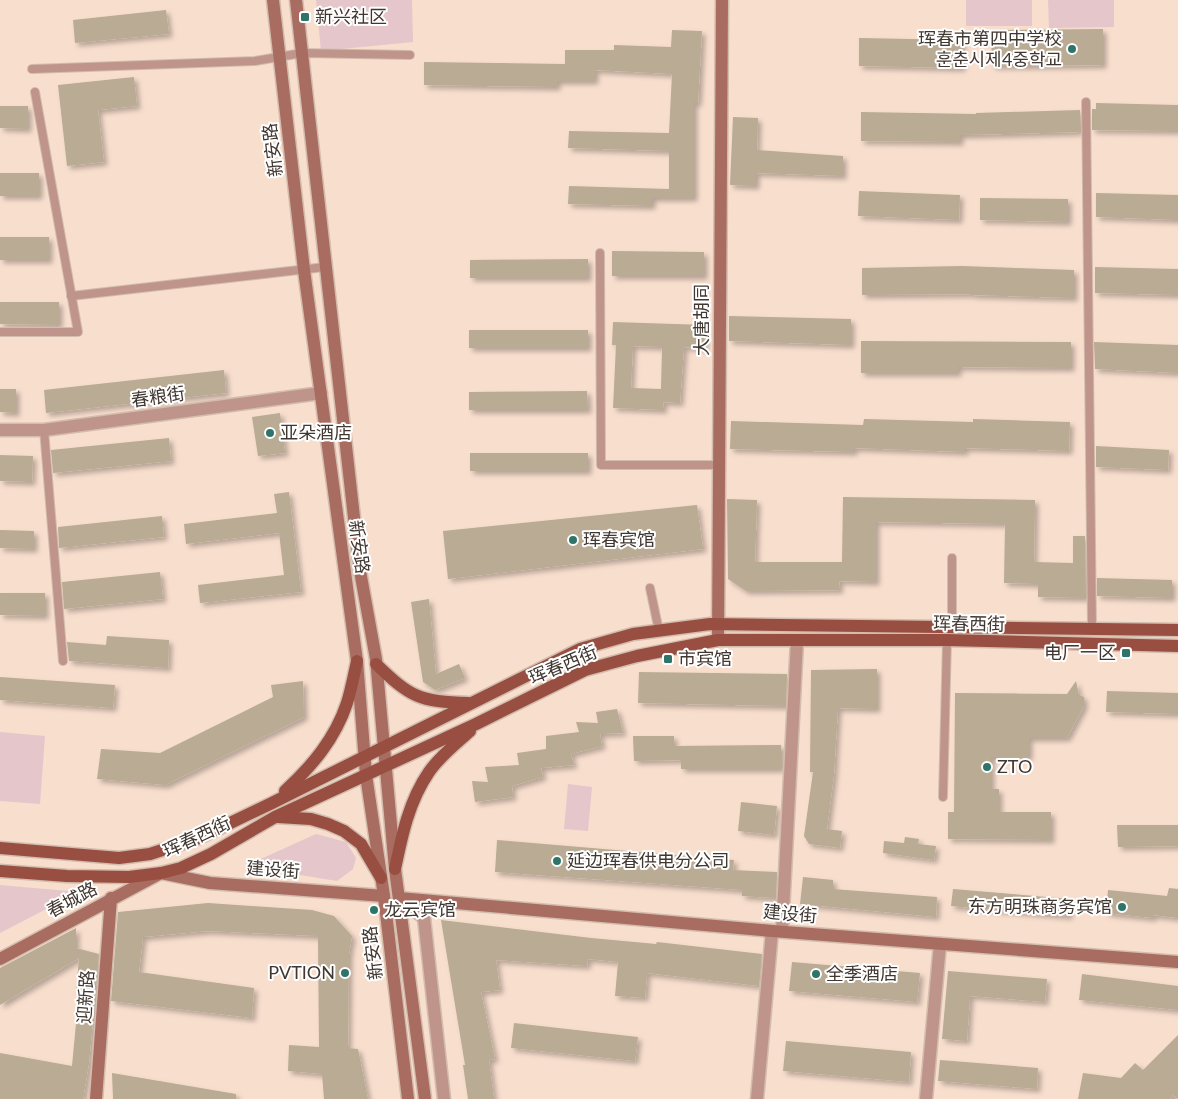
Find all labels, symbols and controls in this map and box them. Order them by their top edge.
place label: 新兴社区 [315,5,387,27]
marker: 新兴社区 [299,11,311,23]
place label: 珲春市第四中学校 훈춘시제4중학교 [918,27,1062,70]
marker: 珲春市第四中学校 훈춘시제4중학교 [1066,43,1078,55]
street label: 新安路 [258,122,286,178]
street label: 大唐胡同 [690,284,712,356]
street label: 春粮街 [130,381,186,411]
place label: 亚朵酒店 [280,421,352,443]
marker: 亚朵酒店 [264,427,276,439]
street label: 新安路 [345,519,375,575]
place label: 珲春宾馆 [583,528,655,550]
marker: 珲春宾馆 [567,534,579,546]
street label: 珲春西街 [933,611,1005,635]
street label: 珲春西街 [525,640,600,688]
place label: 电厂一区 [1044,641,1116,663]
place label: 市宾馆 [678,647,732,669]
marker: 电厂一区 [1120,647,1132,659]
marker: 市宾馆 [662,653,674,665]
place label: ZTO [997,755,1032,777]
marker: ZTO [981,761,993,773]
street label: 珲春西街 [159,811,234,861]
place label: 延边珲春供电分公司 [567,849,729,871]
marker: 延边珲春供电分公司 [551,855,563,867]
street label: 建设街 [245,856,301,882]
street label: 春城路 [43,877,101,922]
place label: 东方明珠商务宾馆 [968,895,1112,917]
place label: 龙云宾馆 [384,898,456,920]
street label: 建设街 [762,900,818,926]
marker: 东方明珠商务宾馆 [1116,901,1128,913]
marker: 龙云宾馆 [368,904,380,916]
street label: 新安路 [358,925,386,981]
place label: PVTION [268,961,335,983]
place label: 全季酒店 [826,962,898,984]
marker: PVTION [339,967,351,979]
marker: 全季酒店 [810,968,822,980]
street label: 迎新路 [72,969,98,1025]

